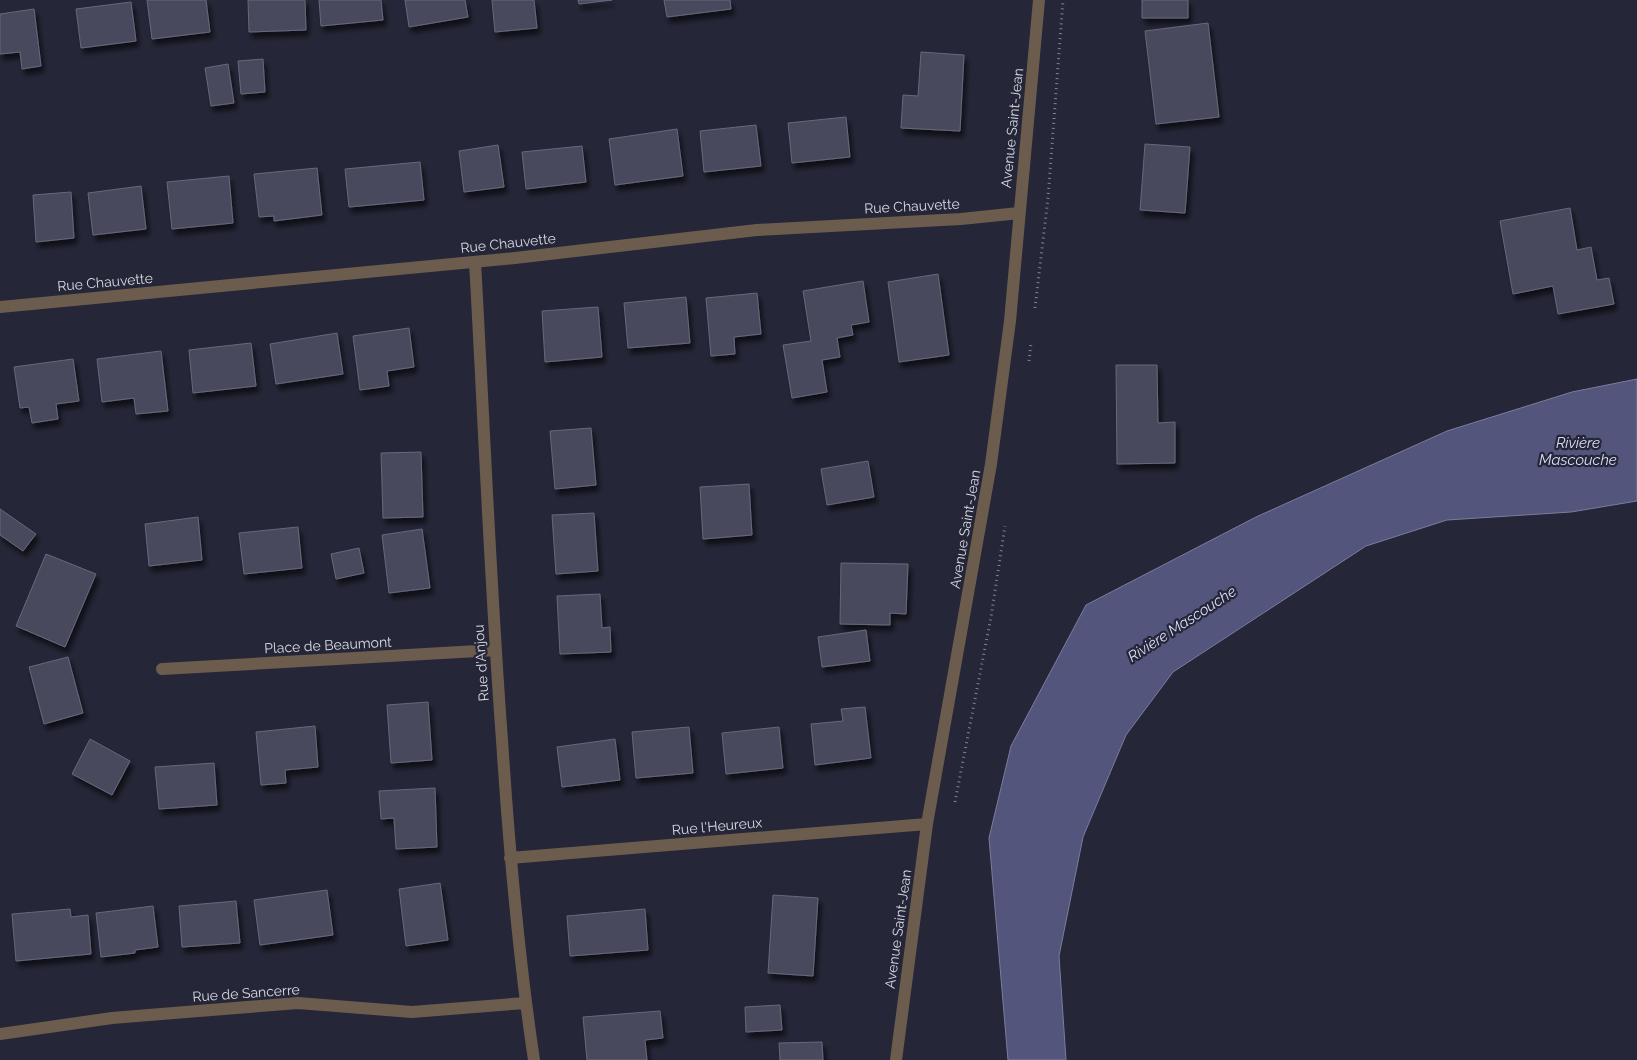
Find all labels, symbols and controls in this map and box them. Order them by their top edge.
street label: Avenue Saint-Jean [998,67,1026,189]
street label: Rue Chauvette [864,196,960,216]
street label: Rue Chauvette [460,230,556,256]
street label: Rue Chauvette [57,270,153,294]
water label: Rivière Mascouche [1539,434,1617,469]
street label: Avenue Saint-Jean [947,468,983,590]
water label: Rivière Mascouche [1124,582,1240,666]
street label: Rue d'Anjou [470,624,492,702]
street label: Place de Beaumont [264,634,392,656]
street label: Rue l'Heureux [671,814,763,838]
street label: Avenue Saint-Jean [882,868,914,990]
street label: Rue de Sancerre [192,981,300,1005]

